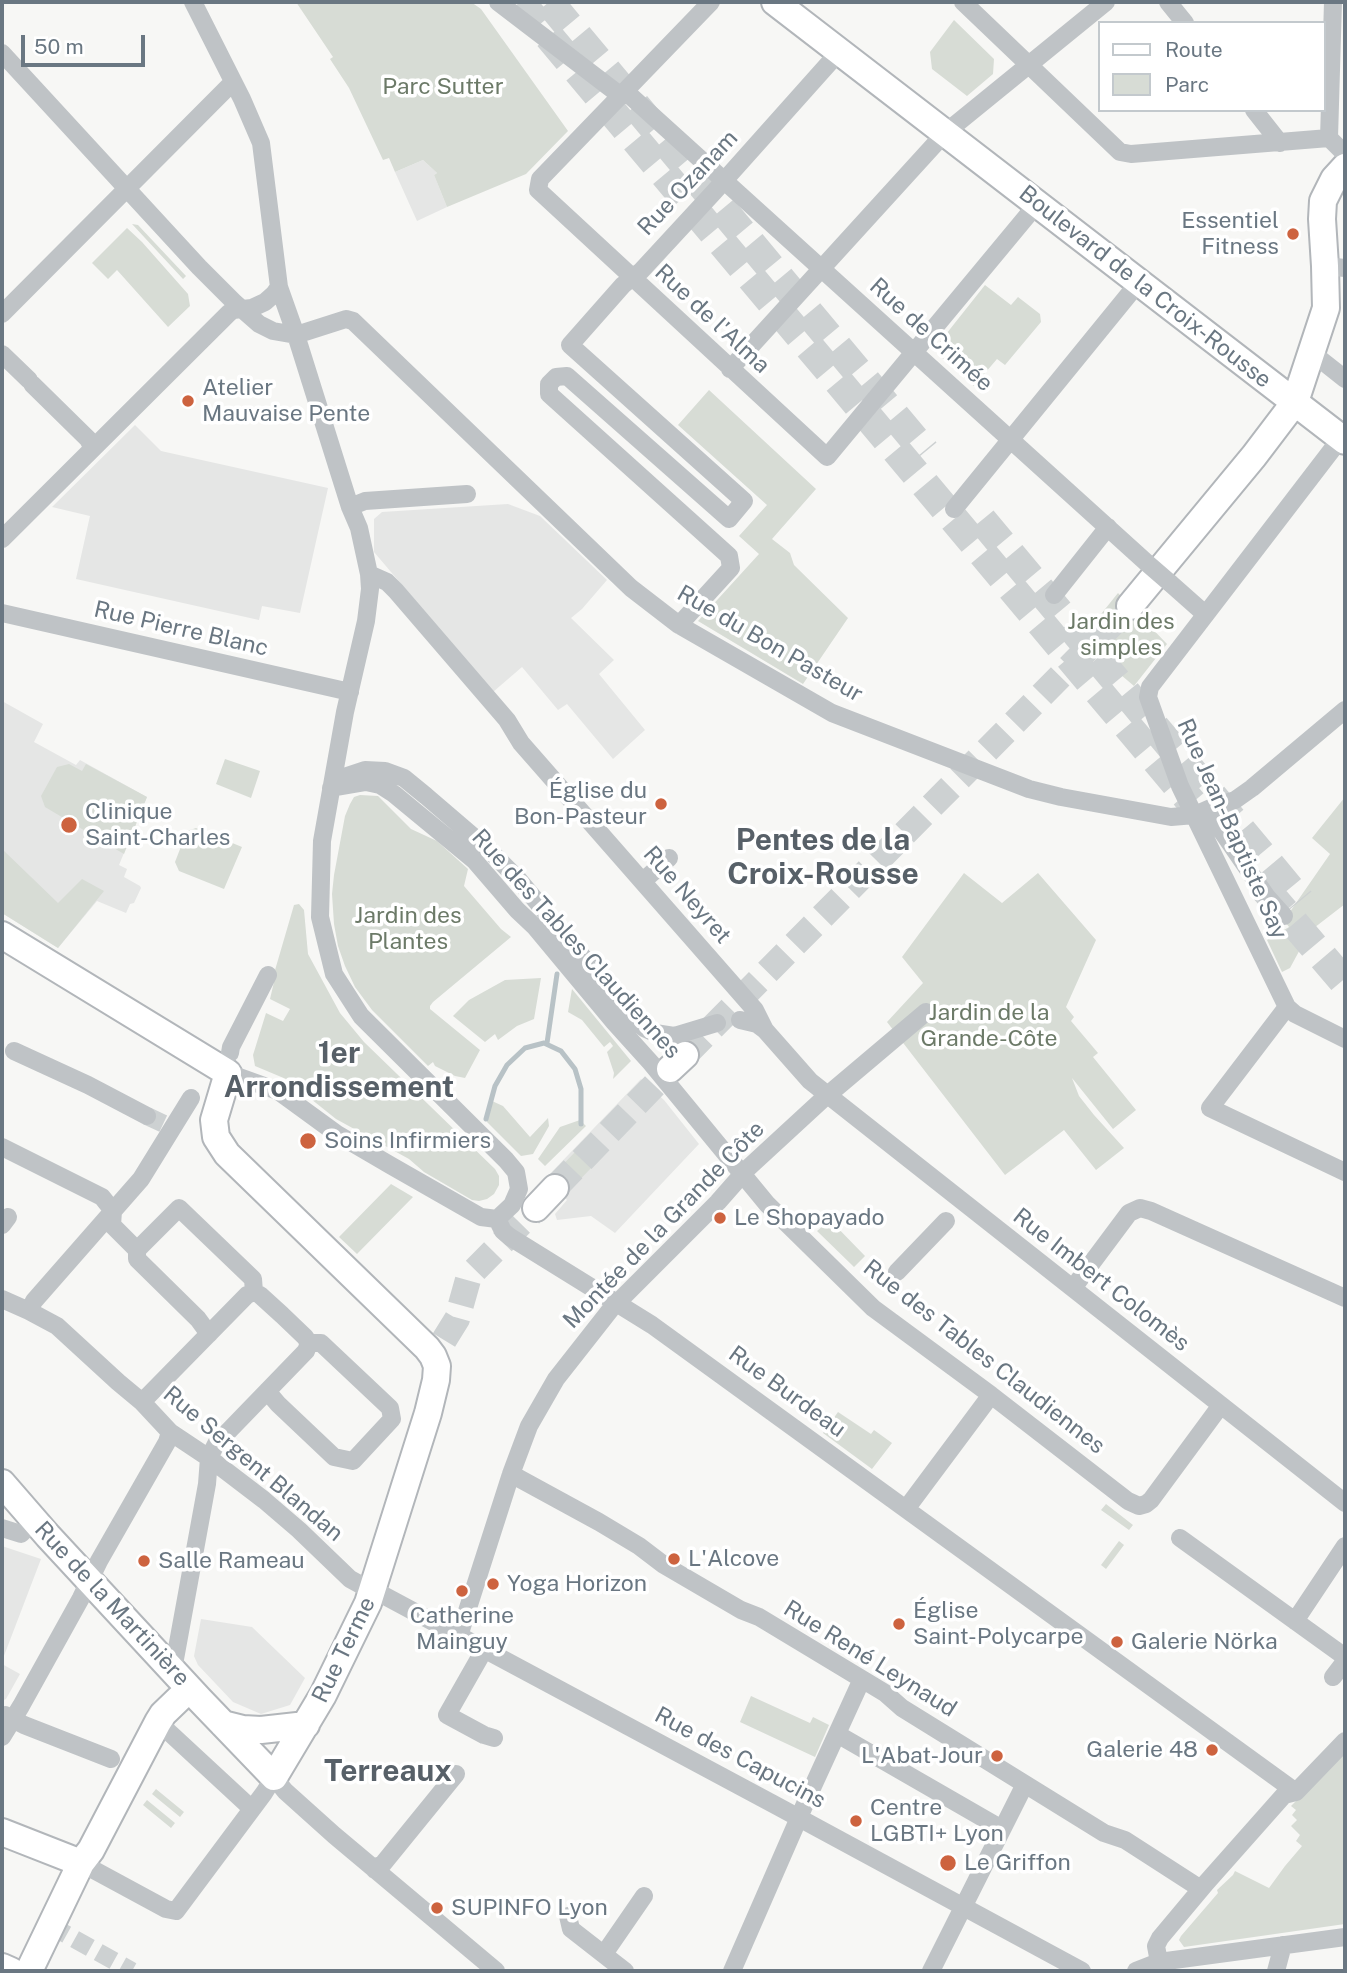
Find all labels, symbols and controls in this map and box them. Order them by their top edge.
scale bar [24,21,149,65]
legend [1098,21,1326,112]
text: 50 m [34,34,84,59]
text: Route [1165,37,1223,62]
text: Parc [1165,72,1209,97]
park label: Parc Sutter [382,73,504,101]
street label: Rue Ozanam [632,125,744,241]
street label: Boulevard de la Croix-Rousse [1013,180,1277,394]
place label: Essentiel Fitness [1181,207,1279,261]
marker: Essentiel Fitness [1285,226,1301,242]
street label: Rue de l'Alma [649,259,775,379]
street label: Rue de Crimée [864,272,998,398]
place label: Atelier Mauvaise Pente [202,374,370,428]
marker: Atelier Mauvaise Pente [180,393,196,409]
street label: Rue du Bon Pasteur [672,580,868,708]
street label: Rue Pierre Blanc [91,596,271,662]
park label: Jardin des simples [1067,608,1175,662]
street label: Rue Jean-Baptiste Say [1171,715,1293,943]
place label: Église du Bon-Pasteur [514,777,647,831]
marker: Église du Bon-Pasteur [653,796,669,812]
place label: Clinique Saint-Charles [85,798,230,852]
marker: Clinique Saint-Charles [59,815,79,835]
district label: Pentes de la Croix-Rousse [727,823,919,894]
street label: Rue des Tables Claudiennes [466,824,686,1064]
street label: Rue Neyret [637,841,737,949]
park label: Jardin des Plantes [354,902,462,956]
park label: Jardin de la Grande-Côte [920,999,1058,1053]
district label: 1er Arrondissement [224,1036,454,1106]
street label: Montée de la Grande Côte [558,1116,770,1334]
place label: Soins Infirmiers [324,1127,491,1155]
marker: Soins Infirmiers [298,1131,318,1151]
street label: Rue Imbert Colomès [1007,1203,1195,1357]
place label: Le Shopayado [734,1204,884,1232]
marker: Le Shopayado [712,1210,728,1226]
street label: Rue des Tables Claudiennes [858,1254,1110,1460]
street label: Rue Burdeau [723,1340,851,1444]
street label: Rue Sergent Blandan [157,1381,349,1547]
street label: Rue de la Martinière [29,1516,195,1692]
place label: L'Alcove [688,1545,779,1573]
place label: Salle Rameau [158,1547,305,1575]
marker: L'Alcove [666,1551,682,1567]
marker: Salle Rameau [136,1553,152,1569]
place label: Yoga Horizon [507,1570,647,1598]
marker: Yoga Horizon [485,1576,501,1592]
marker: Catherine Mainguy [454,1583,470,1599]
street label: Rue Terme [307,1593,381,1707]
street label: Rue René Leynaud [779,1595,961,1723]
place label: Église Saint-Polycarpe [913,1597,1084,1651]
place label: Catherine Mainguy [410,1602,514,1656]
marker: Église Saint-Polycarpe [891,1616,907,1632]
place label: Galerie Nörka [1131,1628,1278,1656]
marker: Galerie Nörka [1109,1634,1125,1650]
street label: Rue des Capucins [650,1701,830,1815]
place label: Galerie 48 [1086,1736,1198,1764]
place label: L'Abat-Jour [861,1742,983,1770]
marker: Galerie 48 [1204,1742,1220,1758]
marker: L'Abat-Jour [989,1748,1005,1764]
district label: Terreaux [324,1754,452,1790]
place label: Centre LGBTI+ Lyon [870,1794,1004,1848]
marker: Centre LGBTI+ Lyon [848,1813,864,1829]
place label: Le Griffon [964,1849,1071,1877]
marker: Le Griffon [938,1853,958,1873]
place label: SUPINFO Lyon [451,1894,608,1922]
marker: SUPINFO Lyon [429,1900,445,1916]

